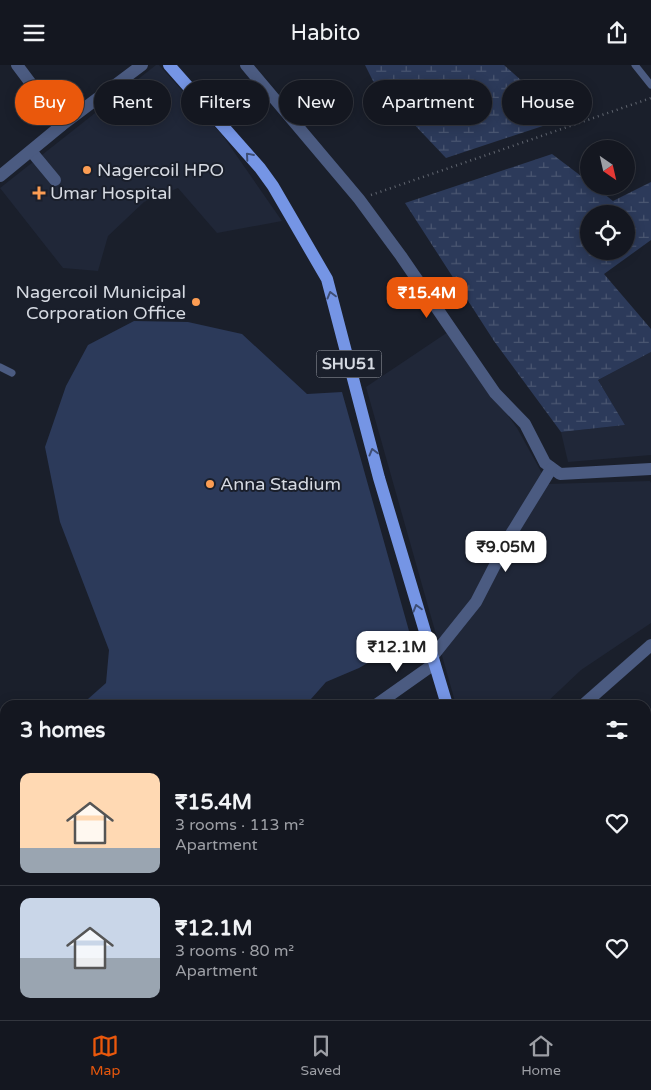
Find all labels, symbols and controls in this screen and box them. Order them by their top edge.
icon: menu [20,19,48,47]
icon: share [603,19,631,47]
text: Habito [291,20,360,46]
chip: Buy [15,80,84,125]
chip: Rent [94,80,171,125]
chip: Filters [181,80,269,125]
chip: New [279,80,353,125]
chip: Apartment [363,80,492,125]
chip: House [502,80,592,125]
north arrow [580,140,635,195]
map controls [580,140,635,260]
one-way arrow [246,152,255,161]
place label: Nagercoil HPO [97,159,224,181]
marker: Nagercoil HPO [81,164,93,176]
place label: Umar Hospital [50,182,172,204]
marker: Umar Hospital [32,186,46,200]
button: locate [580,205,635,260]
pin: ₹15.4M [386,277,468,319]
place label: Nagercoil Municipal Corporation Office [16,281,186,324]
text: ₹15.4M [398,283,456,303]
one-way arrow [326,291,337,299]
marker: Nagercoil Municipal Corporation Office [190,296,202,308]
road number: SHU51 [316,351,382,377]
one-way arrow [368,449,378,457]
place label: Anna Stadium [220,473,341,495]
marker: Anna Stadium [204,478,216,490]
pin: ₹9.05M [465,531,547,573]
text: ₹9.05M [476,537,536,557]
one-way arrow [413,605,423,613]
pin: ₹12.1M [356,631,438,673]
text: ₹12.1M [367,637,427,657]
icon: filters [603,716,631,744]
text: 3 homes [20,718,105,743]
text: ₹15.4M [175,790,252,815]
icon: home [60,793,120,853]
icon: heart [603,809,631,837]
text: 3 rooms · 113 m² [175,815,304,835]
text: Apartment [175,835,258,855]
text: ₹12.1M [175,916,253,941]
icon: home [60,918,120,978]
icon: heart [603,934,631,962]
text: 3 rooms · 80 m² [175,941,294,961]
text: Apartment [175,961,258,981]
tab: Map [90,1032,120,1079]
tab: Saved [301,1032,341,1079]
tab: Home [521,1032,561,1079]

